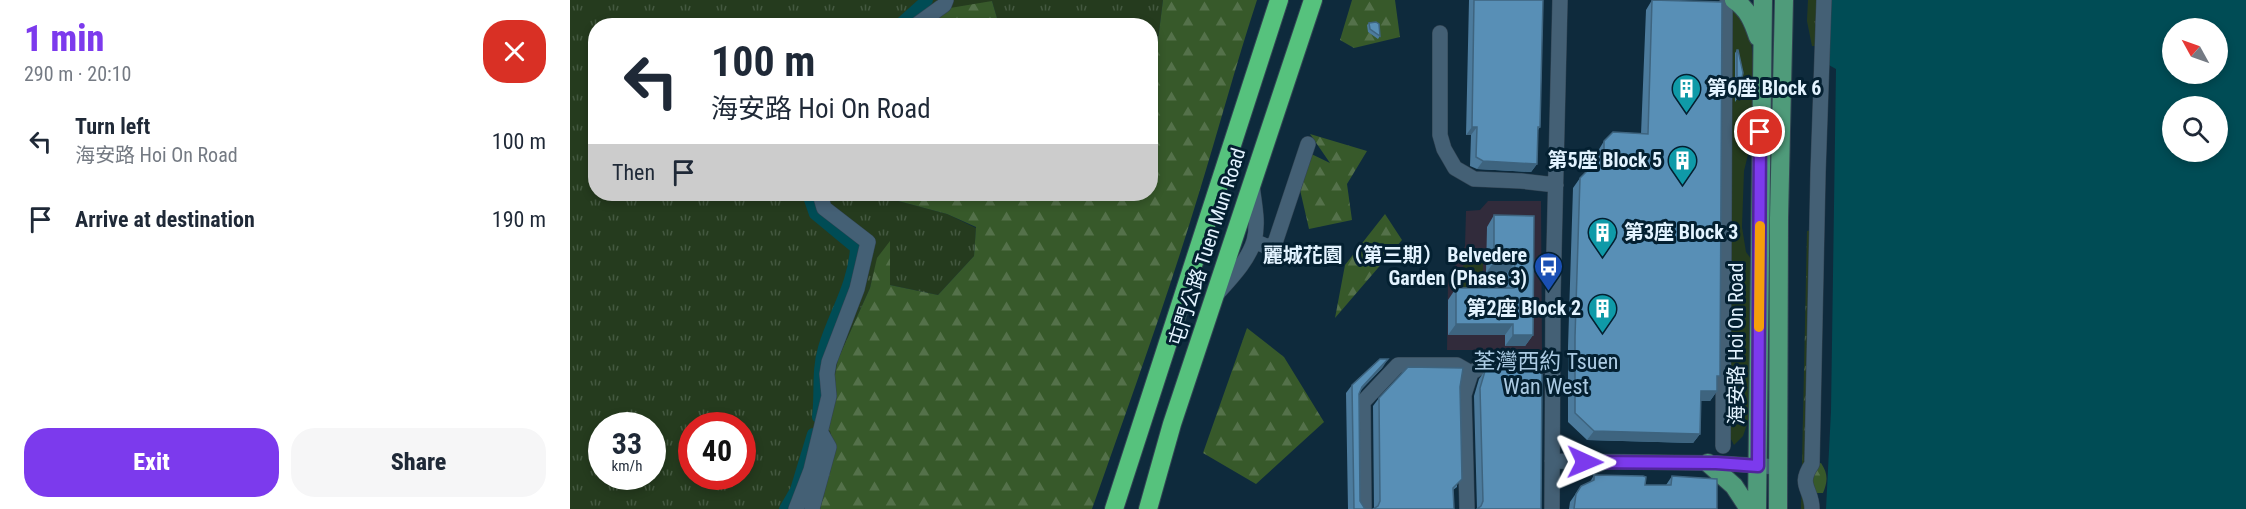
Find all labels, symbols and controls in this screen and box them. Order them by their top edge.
text: 1 min [24,18,104,60]
north arrow [2162,18,2228,84]
map controls [2162,18,2228,162]
button: close [483,20,546,83]
text: 100 m [711,37,816,86]
icon: left [612,42,690,120]
text: 290 m · 20:10 [24,62,131,86]
building icon: 第6座 Block 6 [1670,72,1702,114]
place label: 第6座 Block 6 [1707,76,1821,100]
text: 海安路 Hoi On Road [711,93,931,125]
button: search [2162,96,2228,162]
pin [1734,106,1785,157]
text: Turn left [75,114,150,139]
icon: arrive [1743,115,1776,148]
icon: left [24,125,57,158]
text: 100 m [492,129,546,154]
text: 海安路 Hoi On Road [75,143,238,167]
building icon: 第5座 Block 5 [1667,144,1699,186]
street label: 屯門公路 Tuen Mun Road [1164,145,1250,349]
place label: 第5座 Block 5 [1548,148,1662,172]
icon: arrive [667,156,700,189]
text: Then [612,160,655,185]
icon: arrive [24,203,57,236]
text: Arrive at destination [75,207,255,232]
text: 190 m [492,207,546,232]
building icon: 第3座 Block 3 [1587,216,1619,258]
place label: 第3座 Block 3 [1624,220,1738,244]
place label: 麗城花園（第三期） Belvedere Garden (Phase 3) [1263,243,1527,290]
bus stop icon: 麗城花園（第三期） Belvedere Garden (Phase 3) [1532,250,1564,292]
street label: 海安路 Hoi On Road [1724,263,1748,425]
building icon: 第2座 Block 2 [1586,292,1618,334]
place label: 第2座 Block 2 [1467,296,1581,320]
district label: 荃灣西約 Tsuen Wan West [1474,349,1618,399]
speed limit sign: 40 [678,412,756,490]
text: 33 [612,426,642,461]
button: Exit [24,428,279,497]
button: Share [291,428,546,497]
position arrow [1553,430,1617,494]
text: km/h [612,457,642,475]

